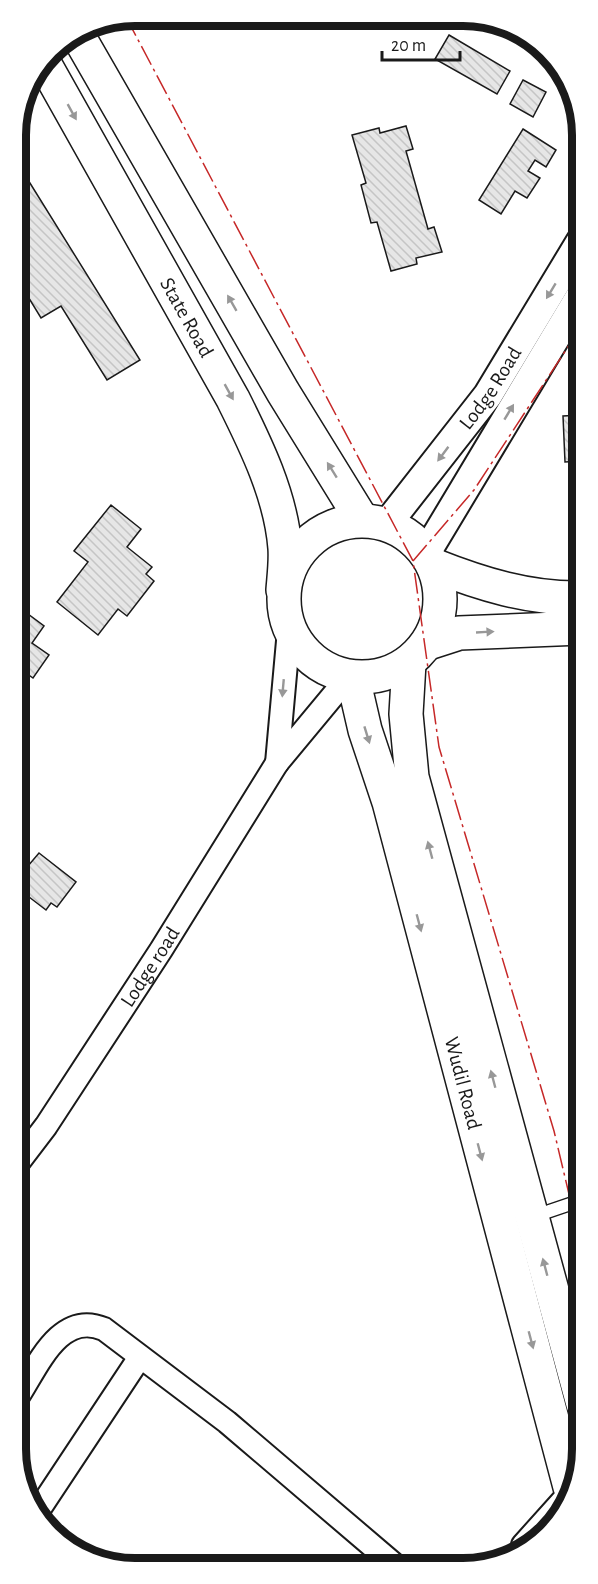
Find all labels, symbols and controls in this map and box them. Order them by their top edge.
scale bar [382,24,460,62]
text: 20 m [391,37,426,55]
one-way arrow [67,104,77,121]
street label: State Road [156,274,217,361]
one-way arrow [545,283,556,299]
one-way arrow [226,295,237,311]
street label: Lodge Road [455,343,526,433]
one-way arrow [224,384,234,401]
one-way arrow [504,404,515,420]
one-way arrow [438,446,450,461]
one-way arrow [326,462,337,479]
one-way arrow [476,627,495,636]
one-way arrow [278,679,288,698]
one-way arrow [363,726,372,744]
one-way arrow [425,841,434,859]
one-way arrow [415,914,424,932]
street label: Lodge road [117,923,184,1011]
street label: Wudil Road [441,1035,485,1132]
one-way arrow [488,1070,497,1088]
one-way arrow [476,1143,485,1161]
one-way arrow [540,1258,549,1276]
one-way arrow [526,1331,536,1349]

